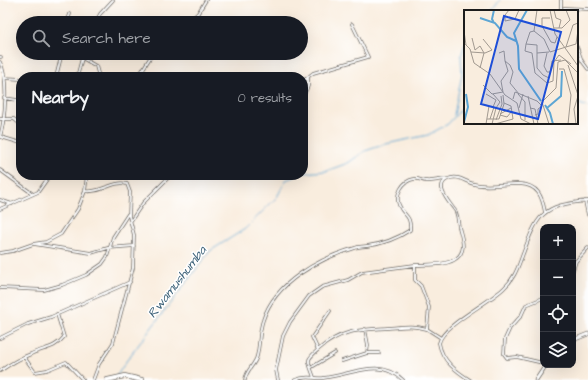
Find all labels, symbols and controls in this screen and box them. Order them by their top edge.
inset map [464,10,578,124]
search box [16,16,308,60]
icon: search [30,27,52,49]
text: Search here [62,28,151,49]
text: Nearby [32,86,89,110]
text: 0 results [237,89,292,107]
map controls [540,224,576,368]
button: + [540,224,576,260]
water label: Rwamushumba [143,241,212,322]
button: − [540,260,576,296]
button: locate [540,296,576,332]
button: layers [540,332,576,368]

